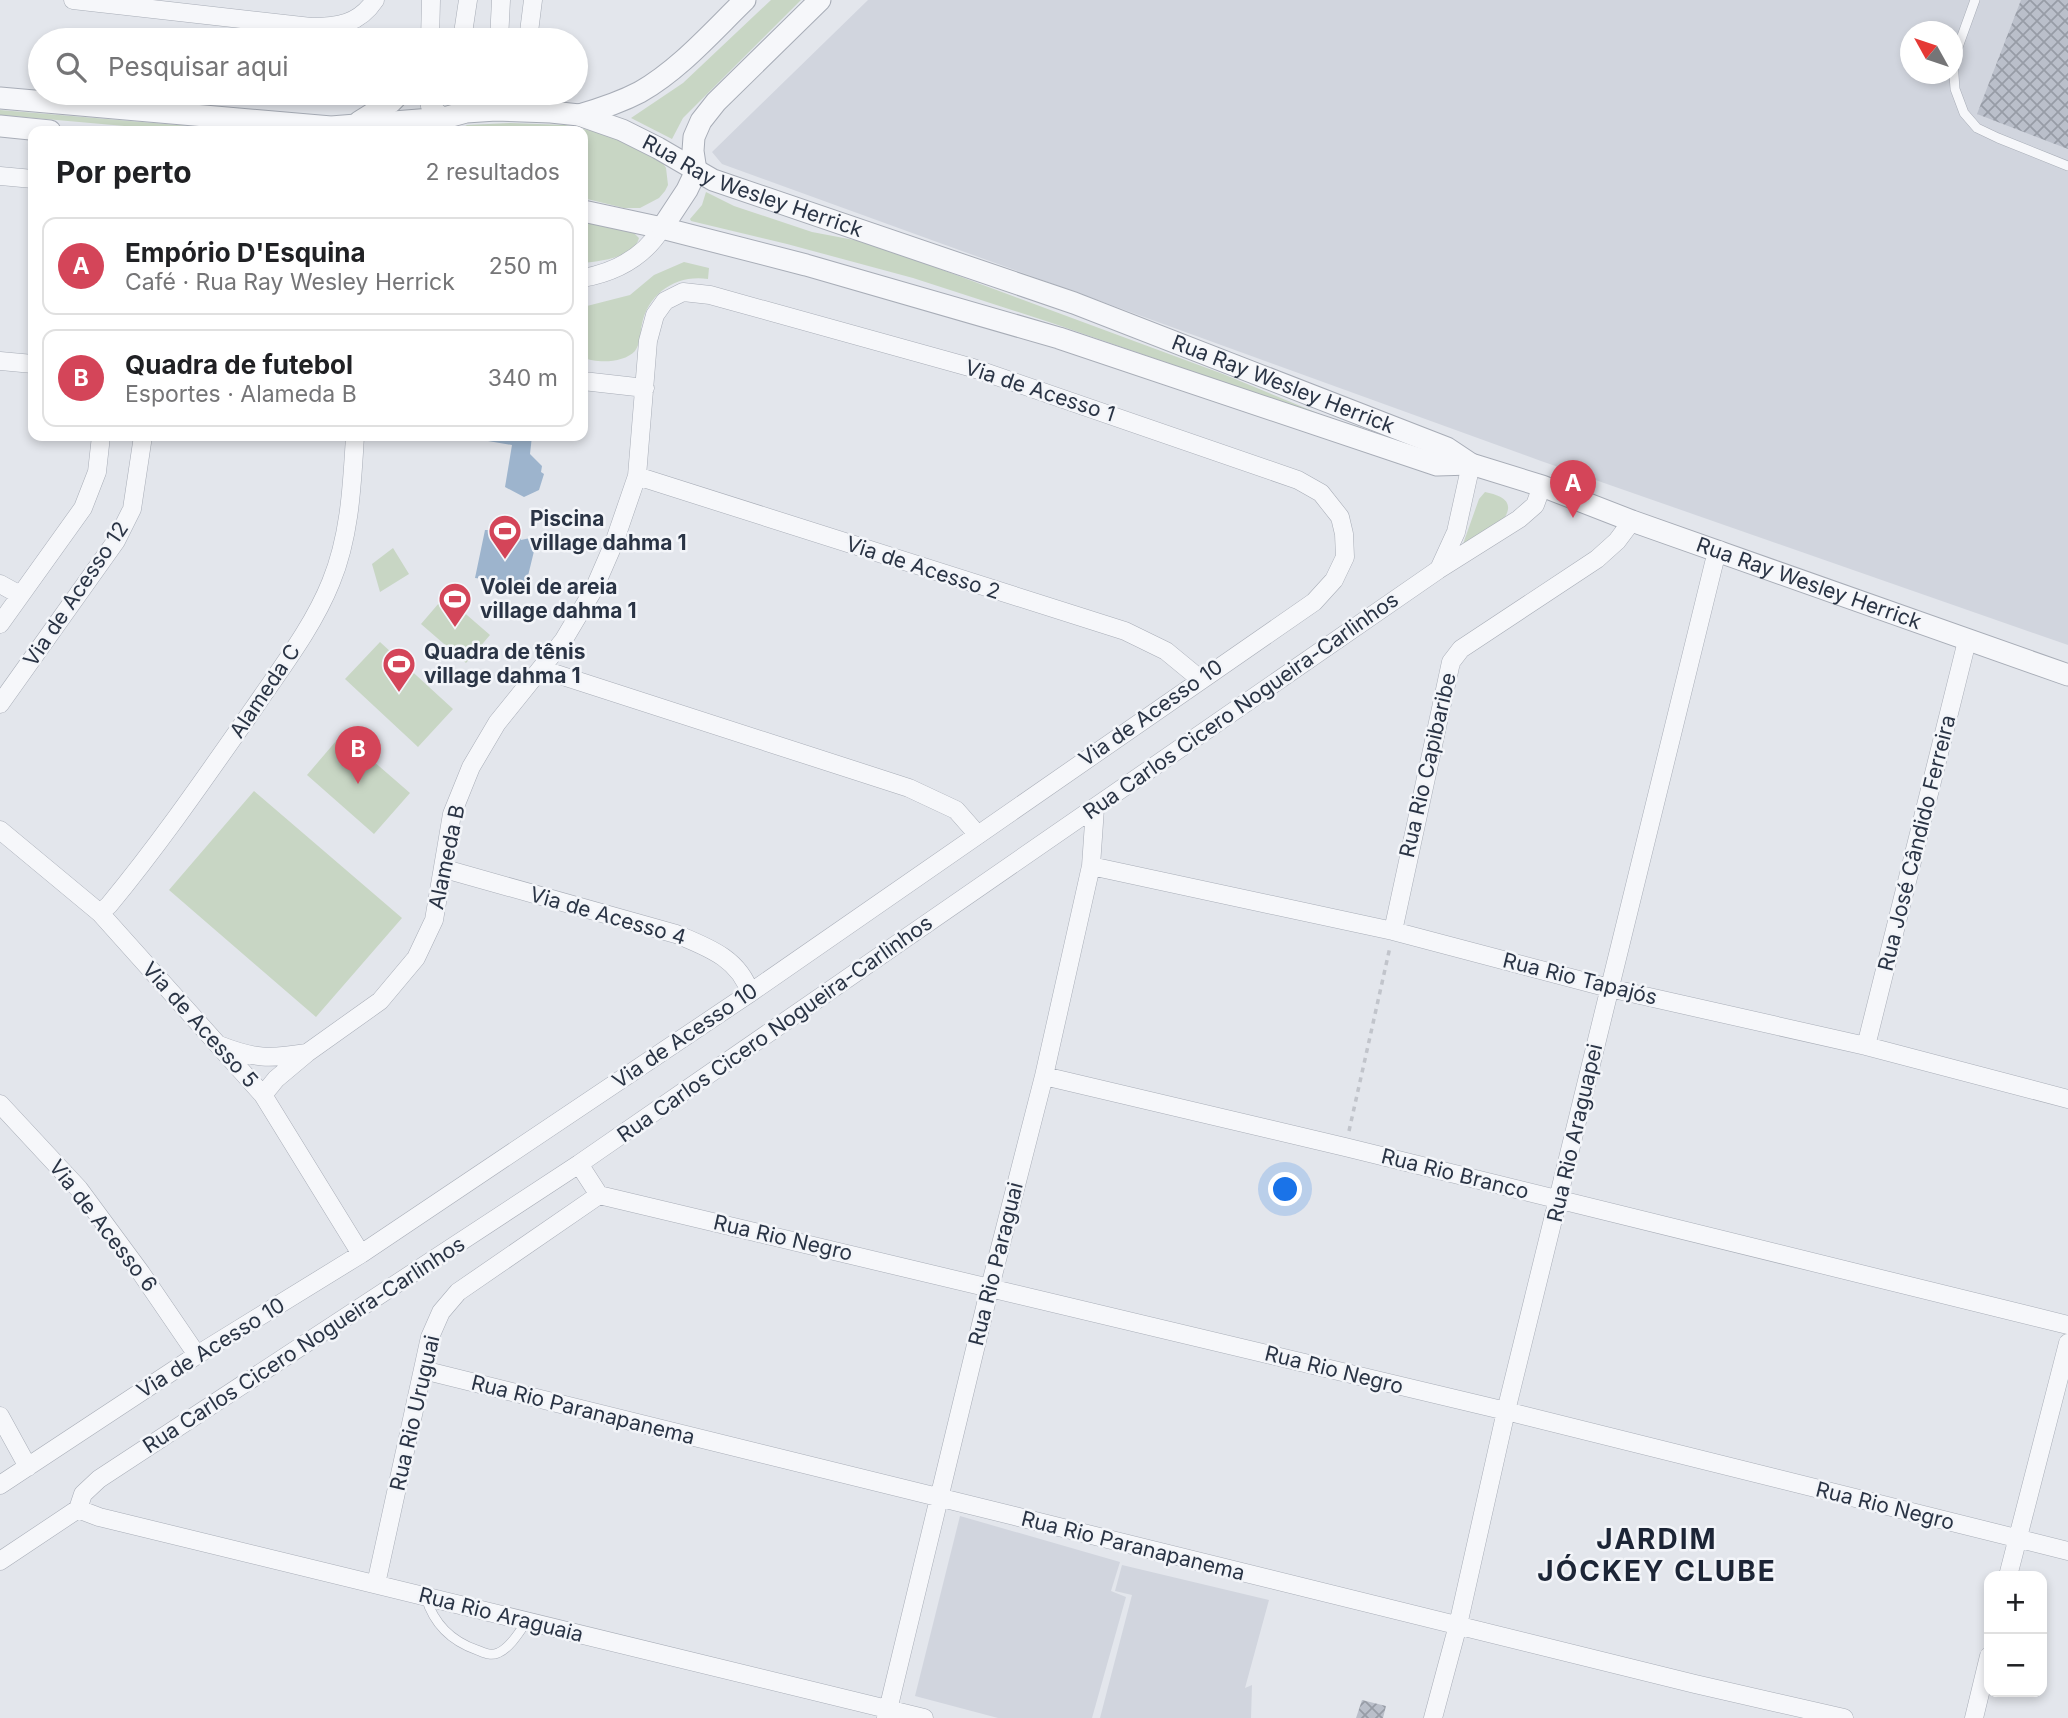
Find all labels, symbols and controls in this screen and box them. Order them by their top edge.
north arrow [1900,21,1963,84]
search box [28,28,588,105]
icon: search [52,48,90,86]
text: Pesquisar aqui [108,51,289,82]
street label: Rua Ray Wesley Herrick [638,129,867,242]
text: Por perto [56,154,192,190]
text: 2 resultados [426,158,560,186]
text: Empório D'Esquina [125,237,366,268]
text: A [72,252,90,280]
text: 250 m [489,252,558,280]
text: Café · Rua Ray Wesley Herrick [125,268,455,296]
street label: Rua Ray Wesley Herrick [1169,329,1399,439]
text: Quadra de futebol [125,349,353,380]
street label: Via de Acesso 1 [962,354,1118,427]
text: B [73,364,89,392]
text: 340 m [488,364,558,392]
text: Esportes · Alameda B [125,380,357,408]
pin: A [1550,460,1596,518]
place label: Piscina village dahma 1 [530,506,687,555]
sports icon: Piscina village dahma 1 [486,512,524,561]
street label: Via de Acesso 12 [18,517,133,671]
street label: Via de Acesso 2 [843,531,1003,604]
street label: Rua Ray Wesley Herrick [1693,532,1925,634]
place label: Volei de areia village dahma 1 [480,574,637,623]
sports icon: Volei de areia village dahma 1 [436,580,474,629]
street label: Rua Carlos Cicero Nogueira-Carlinhos [1078,587,1403,824]
street label: Alameda C [224,639,305,742]
place label: Quadra de tênis village dahma 1 [424,639,586,688]
sports icon: Quadra de tênis village dahma 1 [380,645,418,694]
street label: Via de Acesso 10 [1074,654,1227,771]
street label: Rua Rio Capibaribe [1394,670,1461,860]
street label: Rua José Cândido Ferreira [1873,712,1960,973]
pin: B [335,726,381,784]
street label: Alameda B [423,802,470,911]
street label: Via de Acesso 4 [527,881,689,950]
street label: Rua Carlos Cicero Nogueira-Carlinhos [612,910,937,1147]
street label: Rua Rio Tapajós [1500,947,1660,1010]
street label: Via de Acesso 5 [137,957,263,1093]
street label: Via de Acesso 10 [607,978,762,1093]
street label: Rua Rio Araguapei [1542,1041,1607,1224]
street label: Rua Rio Branco [1379,1143,1531,1204]
street label: Via de Acesso 6 [44,1155,163,1297]
your location [1268,1172,1302,1206]
street label: Rua Rio Paraguai [963,1179,1028,1348]
street label: Rua Rio Negro [711,1209,855,1266]
street label: Rua Carlos Cicero Nogueira-Carlinhos [138,1231,469,1458]
street label: Via de Acesso 10 [132,1292,289,1403]
street label: Rua Rio Uruguai [384,1333,445,1493]
street label: Rua Rio Negro [1262,1340,1406,1399]
street label: Rua Rio Paranapanema [469,1370,698,1449]
street label: Rua Rio Negro [1813,1476,1957,1535]
street label: Rua Rio Paranapanema [1019,1506,1248,1585]
district label: JARDIM JÓCKEY CLUBE [1537,1522,1777,1588]
map controls [1984,1571,2047,1697]
button: + [1984,1571,2047,1634]
street label: Rua Rio Araguaia [416,1582,586,1647]
button: − [1984,1634,2047,1697]

